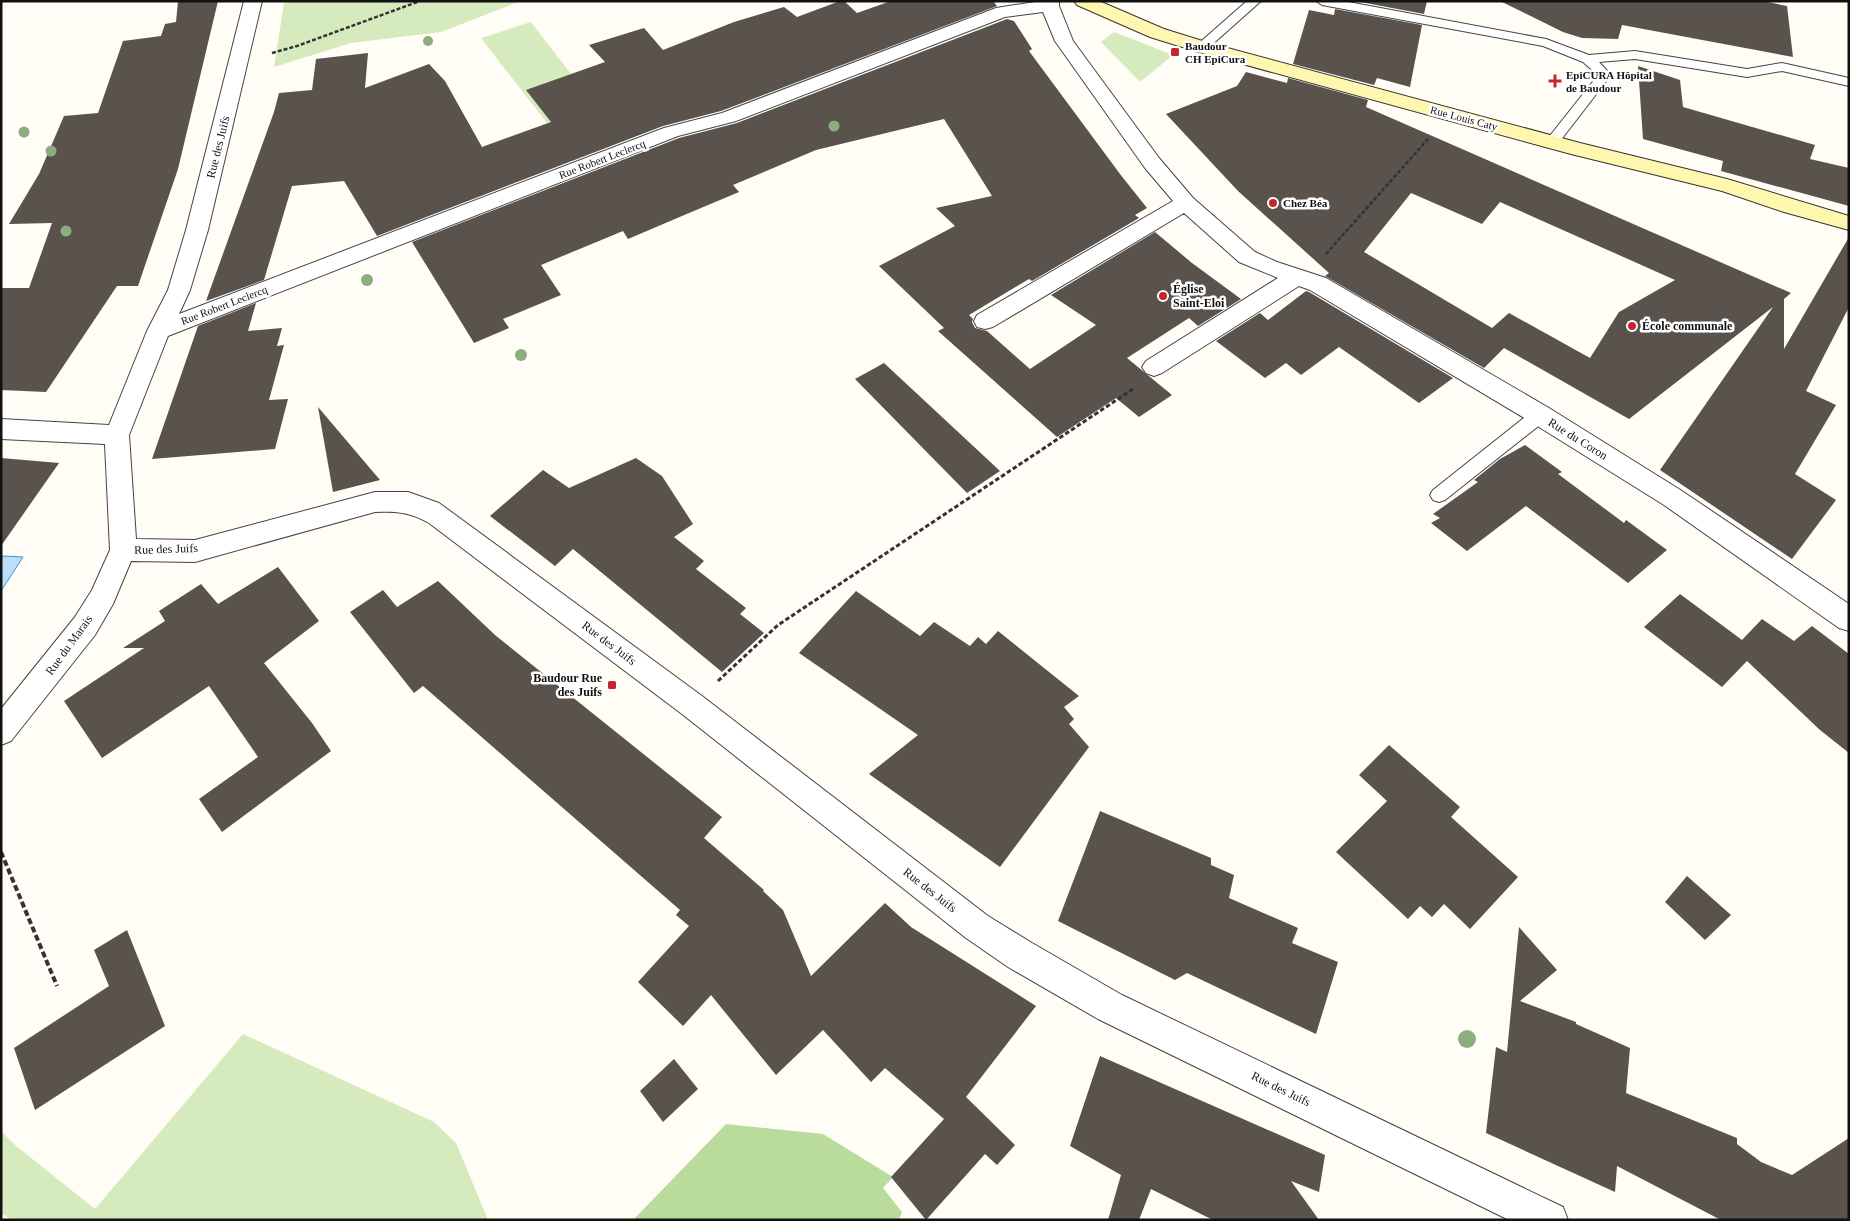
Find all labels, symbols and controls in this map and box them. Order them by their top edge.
place label: Baudour CH EpiCura [1185,40,1246,65]
marker: Baudour CH EpiCura [1169,46,1181,58]
place label: EpiCURA Hôpital de Baudour [1566,69,1652,94]
marker: EpiCURA Hôpital de Baudour [1548,74,1562,88]
street label: Rue Louis Caty [1429,103,1499,133]
street label: Rue des Juifs [203,114,233,180]
street label: Rue Robert Leclercq [557,137,647,181]
marker: Chez Béa [1267,197,1279,209]
place label: Chez Béa [1283,197,1328,209]
place label: Église Saint-Eloi [1173,282,1225,310]
street label: Rue Robert Leclercq [179,283,269,327]
marker: Église Saint-Eloi [1157,290,1169,302]
place label: École communale [1642,319,1733,333]
marker: École communale [1626,320,1638,332]
street label: Rue du Coron [1546,415,1610,463]
street label: Rue des Juifs [134,541,199,557]
street label: Rue du Marais [43,612,96,678]
street label: Rue des Juifs [579,618,639,668]
place label: Baudour Rue des Juifs [533,671,603,699]
marker: Baudour Rue des Juifs [606,679,618,691]
street label: Rue des Juifs [900,865,960,915]
street label: Rue des Juifs [1249,1069,1313,1109]

